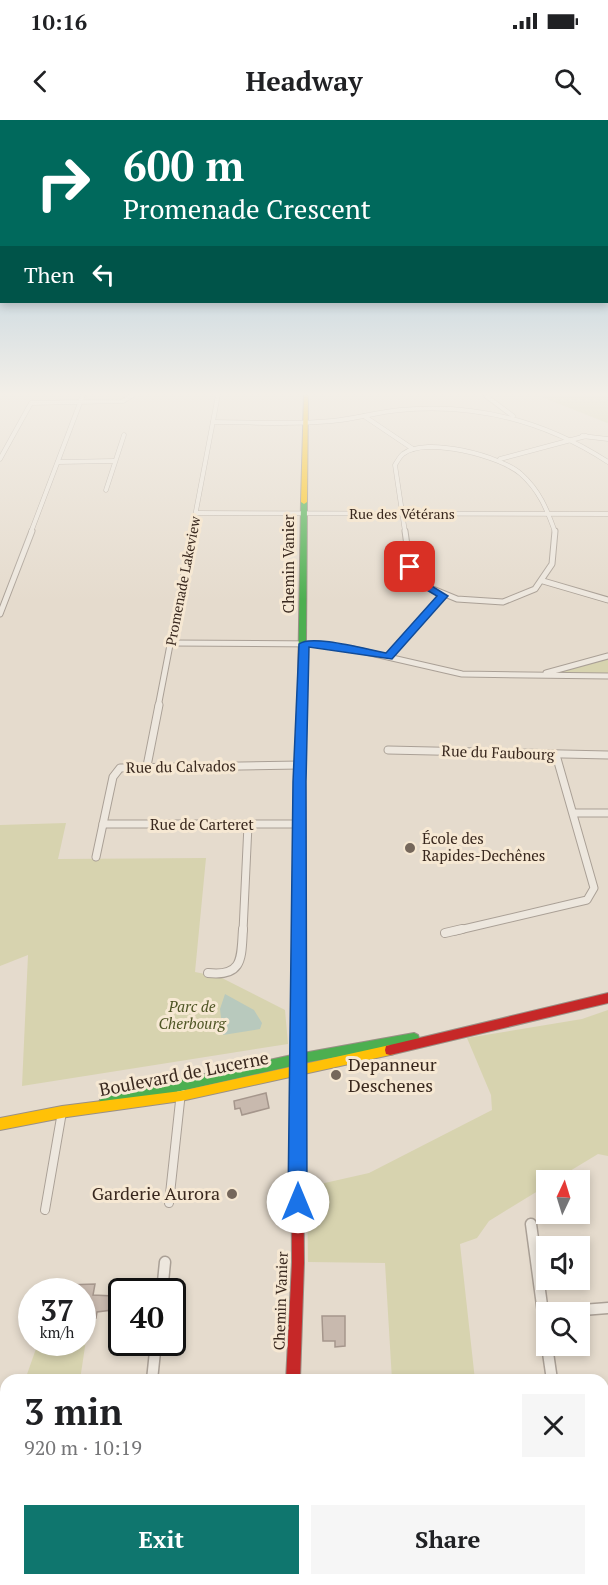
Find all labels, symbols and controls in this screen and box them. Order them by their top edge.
text: 10:16 [30,7,87,36]
text: Headway [246,63,362,99]
icon: back [24,65,57,98]
icon: search [551,65,584,98]
text: 600 m [123,137,244,193]
icon: right [24,144,102,222]
text: Promenade Crescent [123,191,371,227]
icon: left [87,258,120,291]
text: Then [24,260,75,289]
street label: Rue des Vétérans [349,504,455,523]
street label: Promenade Lakeview [161,514,205,647]
street label: Chemin Vanier [278,514,298,613]
pin [384,541,435,592]
icon: arrive [393,550,426,583]
street label: Rue du Faubourg [441,740,556,764]
street label: Rue du Calvados [126,755,236,777]
street label: Rue de Carteret [150,814,254,834]
place label: École des Rapides-Dechênes [422,828,545,865]
marker: École des Rapides-Dechênes [403,841,417,855]
park label: Parc de Cherbourg [158,996,227,1033]
street label: Boulevard de Lucerne [97,1045,271,1101]
place label: Depanneur Deschenes [348,1052,437,1097]
marker: Depanneur Deschenes [329,1068,343,1082]
position arrow [266,1170,330,1234]
north arrow [536,1170,590,1224]
map controls [536,1170,590,1356]
place label: Garderie Aurora [92,1181,220,1205]
marker: Garderie Aurora [225,1187,239,1201]
button: sound [536,1236,590,1290]
street label: Chemin Vanier [268,1251,292,1351]
speed limit sign: 40 [108,1278,186,1356]
text: 37 [40,1290,74,1330]
button: search [536,1302,590,1356]
text: km/h [40,1322,74,1342]
text: 3 min [24,1388,122,1435]
button: close [522,1394,585,1457]
text: 920 m · 10:19 [24,1434,142,1461]
button: Exit [24,1505,299,1574]
button: Share [311,1505,585,1574]

